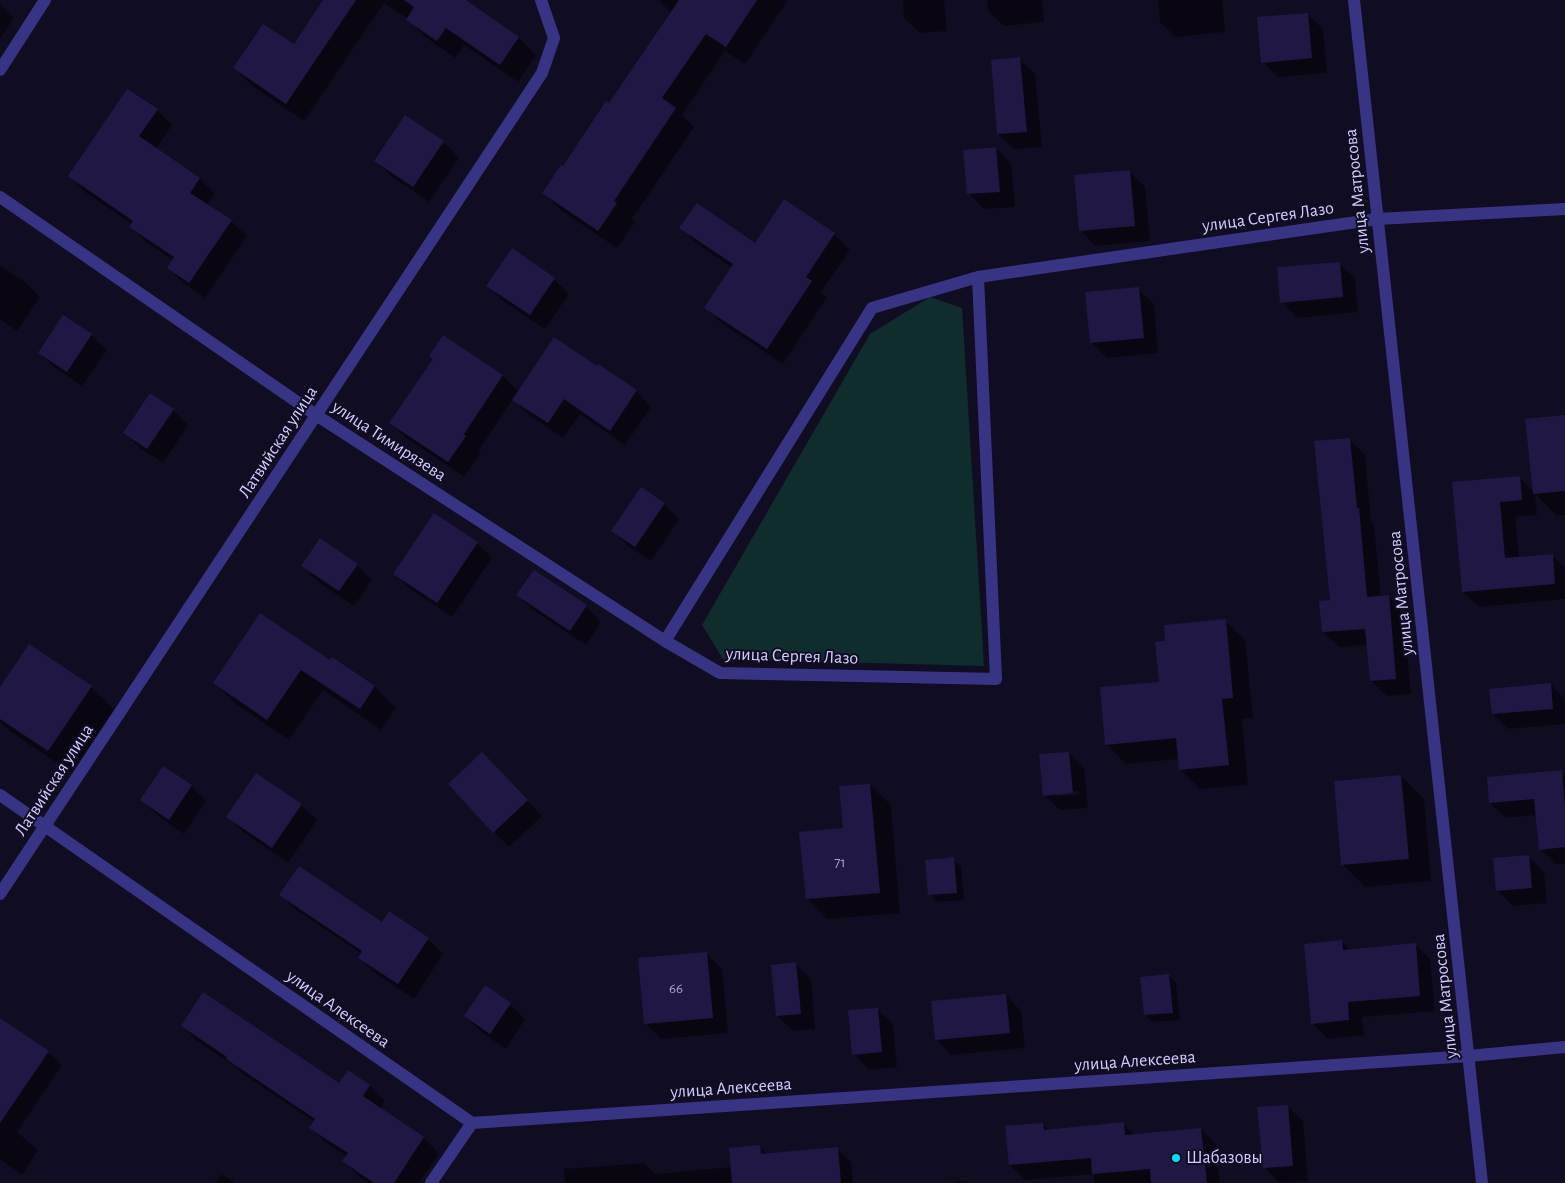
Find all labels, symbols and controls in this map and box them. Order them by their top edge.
street label: улица Матросова [1340,128,1374,254]
street label: улица Сергея Лазо [1201,197,1335,237]
street label: Латвийская улица [234,382,322,502]
street label: улица Тимирязева [328,396,450,486]
street label: улица Матросова [1384,530,1418,656]
street label: улица Сергея Лазо [725,643,859,669]
street label: Латвийская улица [10,720,98,840]
house number: 71 [834,853,846,871]
street label: улица Матросова [1428,933,1462,1059]
street label: улица Алексеева [282,965,394,1053]
house number: 66 [669,979,683,997]
street label: улица Алексеева [1074,1046,1196,1076]
street label: улица Алексеева [670,1073,792,1103]
place label: Шабазовы [1186,1147,1263,1169]
marker: Шабазовы [1170,1152,1182,1164]

